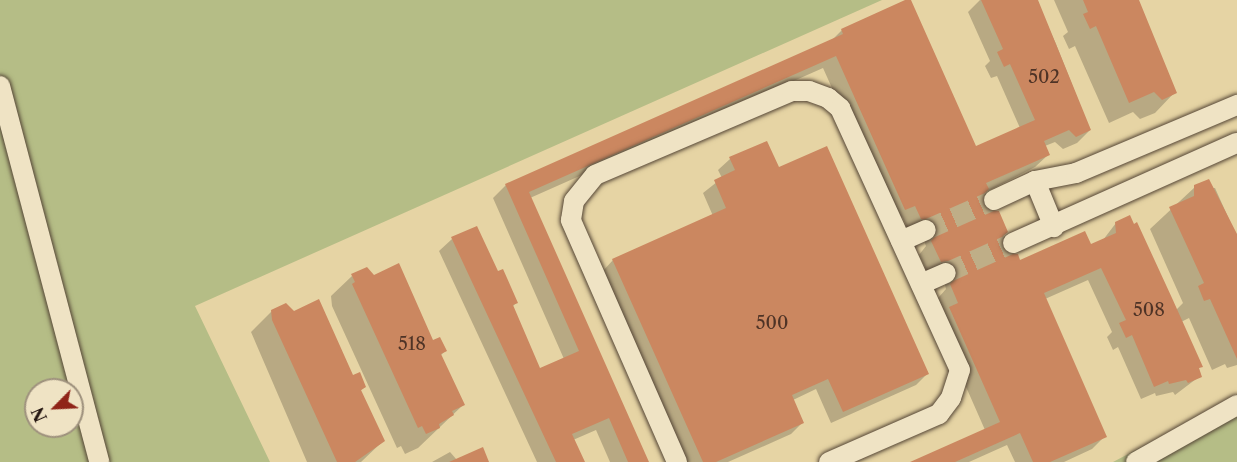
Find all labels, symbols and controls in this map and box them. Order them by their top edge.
house number: 502 [1028,66,1060,88]
house number: 508 [1133,299,1165,321]
house number: 500 [756,312,788,334]
house number: 518 [398,333,426,355]
north arrow [24,378,84,438]
text: N [27,404,51,425]

